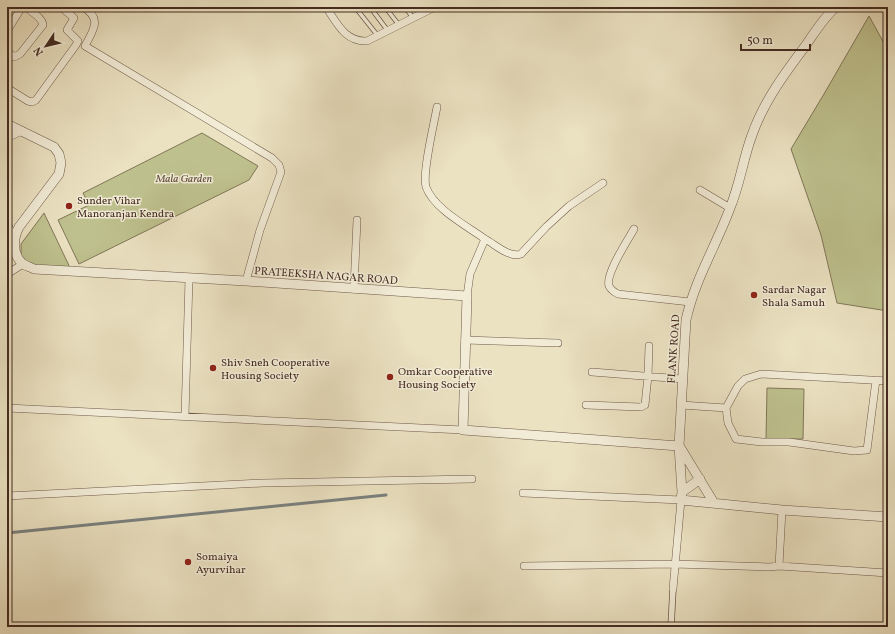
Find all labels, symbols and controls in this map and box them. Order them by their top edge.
north arrow [26,26,66,66]
scale bar [741,26,810,52]
text: 50 m [747,33,773,49]
text: N [31,43,47,58]
park label: Mala Garden [155,172,212,187]
place label: Sunder Vihar Manoranjan Kendra [77,194,175,222]
marker: Sunder Vihar Manoranjan Kendra [64,201,74,211]
street label: PRATEEKSHA NAGAR ROAD [254,264,398,289]
place label: Sardar Nagar Shala Samuh [762,283,826,311]
marker: Sardar Nagar Shala Samuh [749,290,759,300]
street label: FLANK ROAD [665,314,684,384]
place label: Shiv Sneh Cooperative Housing Society [221,356,330,384]
marker: Shiv Sneh Cooperative Housing Society [208,363,218,373]
place label: Omkar Cooperative Housing Society [398,365,492,393]
marker: Omkar Cooperative Housing Society [385,372,395,382]
place label: Somaiya Ayurvihar [196,550,246,578]
marker: Somaiya Ayurvihar [183,557,193,567]

